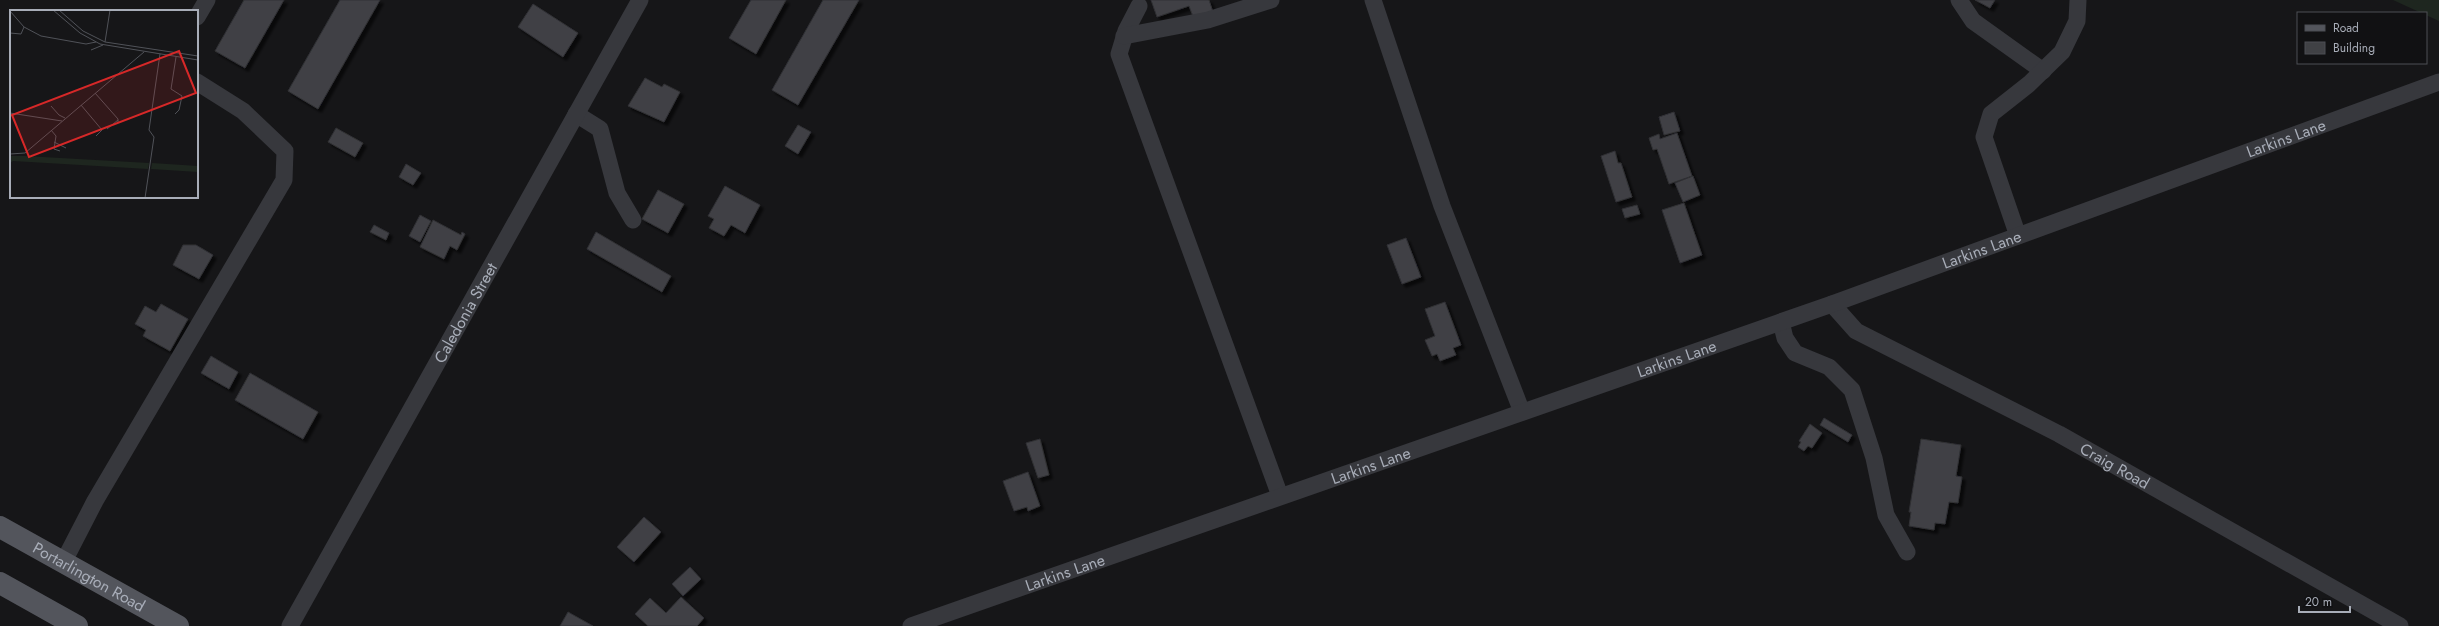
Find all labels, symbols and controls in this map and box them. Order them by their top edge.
inset map [10,10,198,198]
legend [2297,12,2427,64]
text: Road [2333,19,2359,37]
text: Building [2333,39,2375,57]
street label: Larkins Lane [2243,113,2329,163]
street label: Larkins Lane [1939,224,2024,274]
street label: Caledonia Street [428,258,503,367]
street label: Larkins Lane [1634,334,1719,383]
street label: Craig Road [2076,437,2154,494]
street label: Larkins Lane [1328,441,1414,490]
street label: Portarlington Road [29,536,150,617]
street label: Larkins Lane [1022,548,1108,597]
scale bar [2299,588,2350,614]
text: 20 m [2305,593,2332,611]

